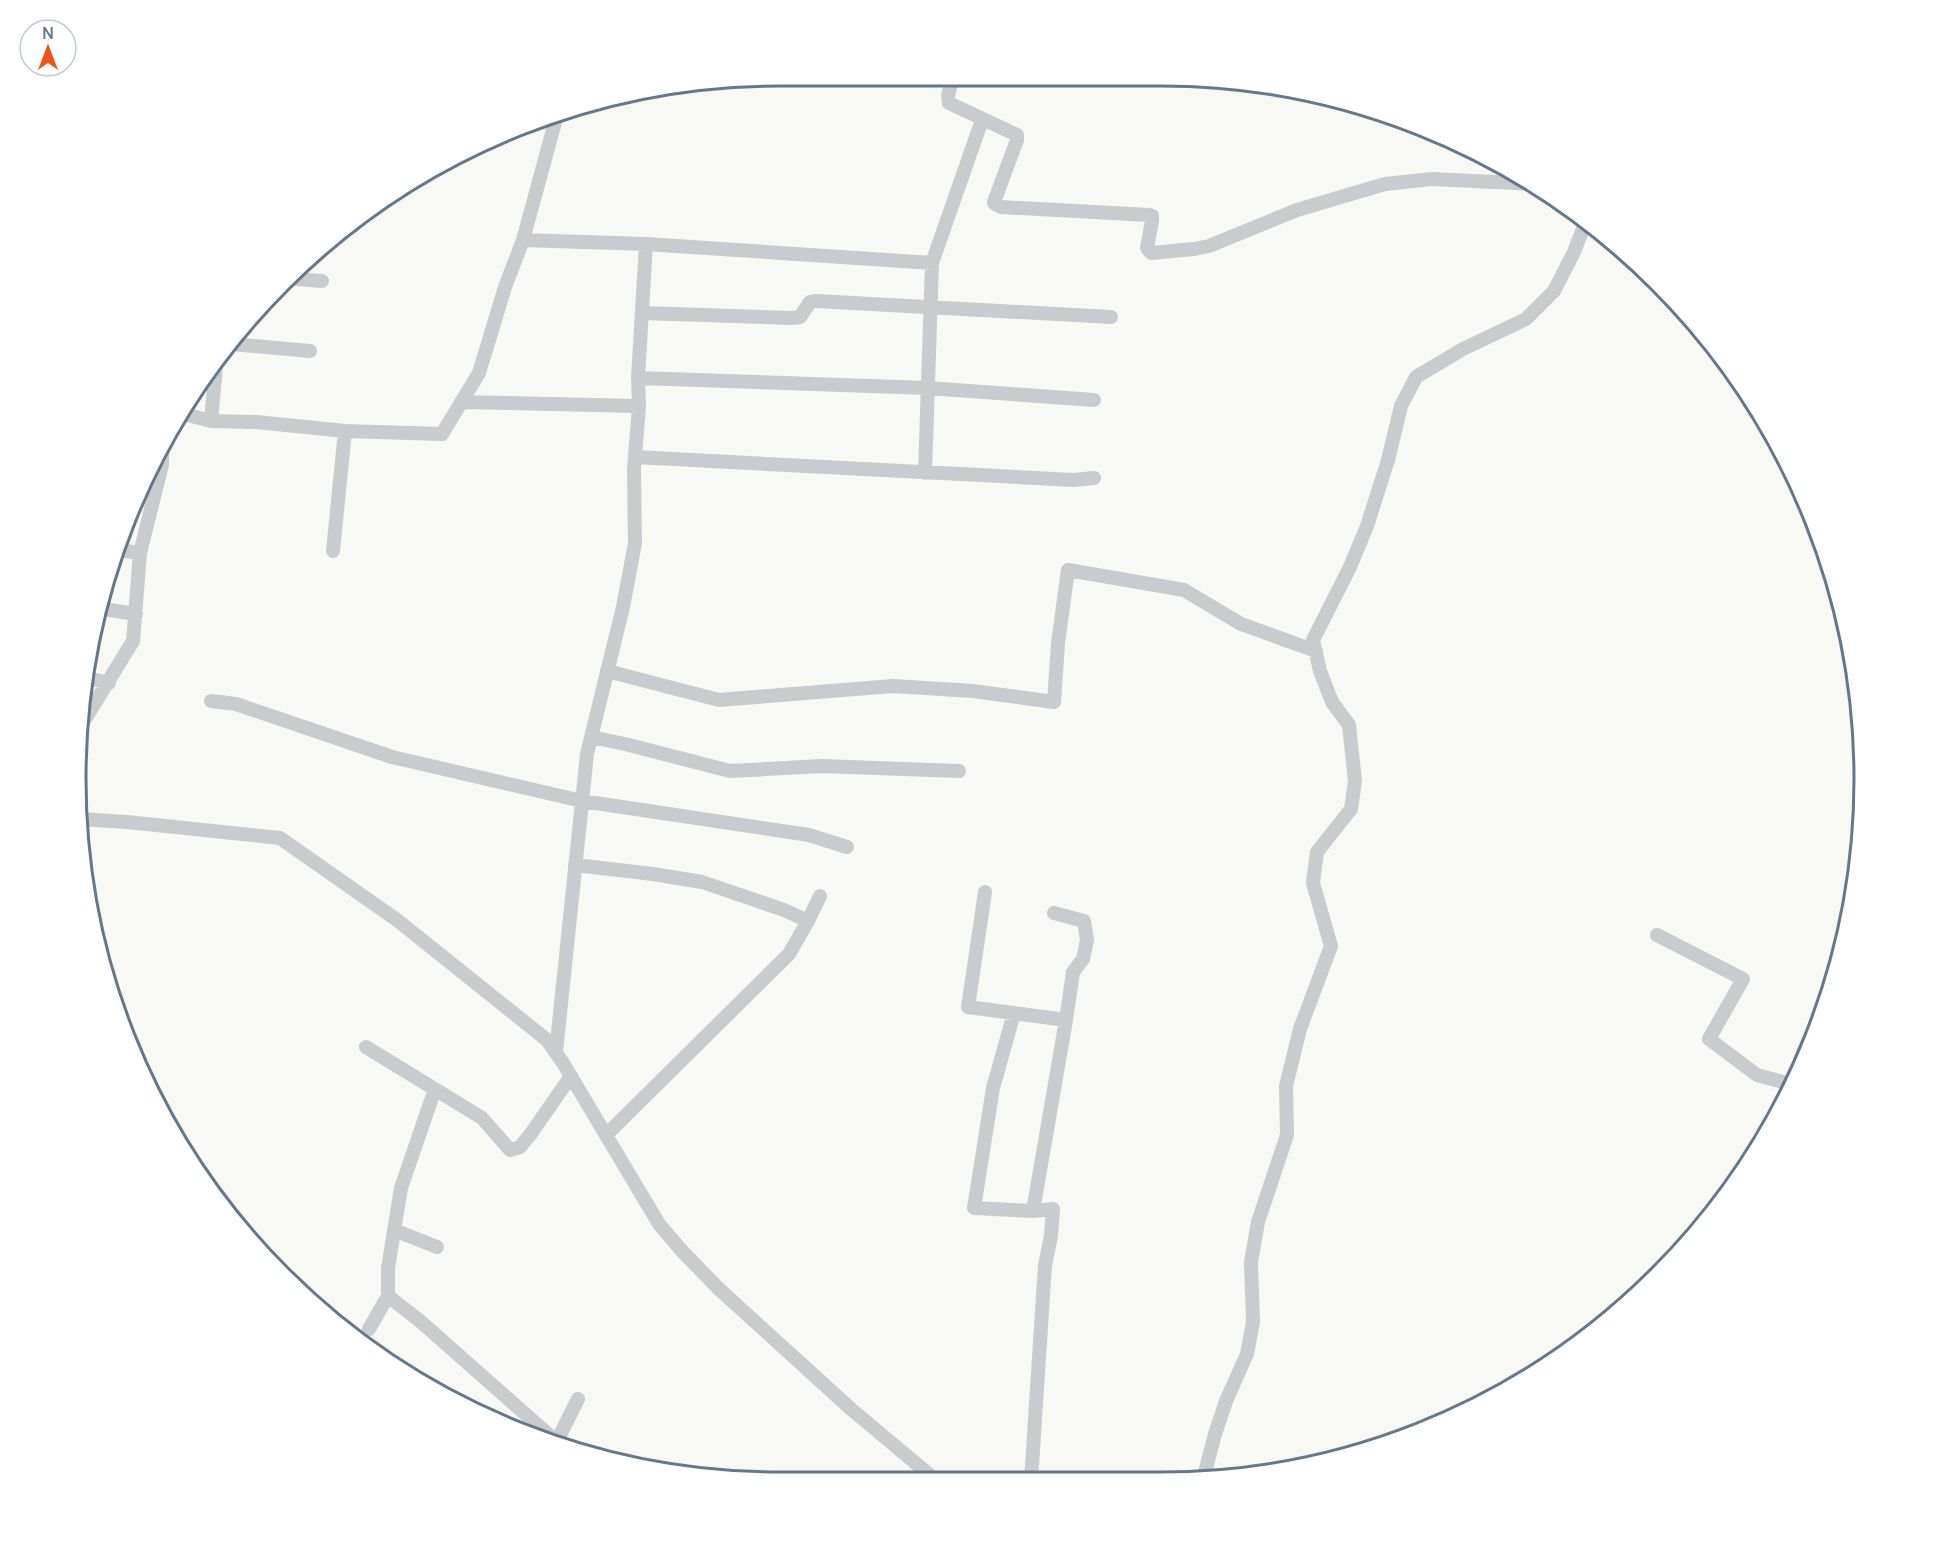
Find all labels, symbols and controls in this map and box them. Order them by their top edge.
north arrow [18,18,78,78]
text: N [42,22,54,44]

